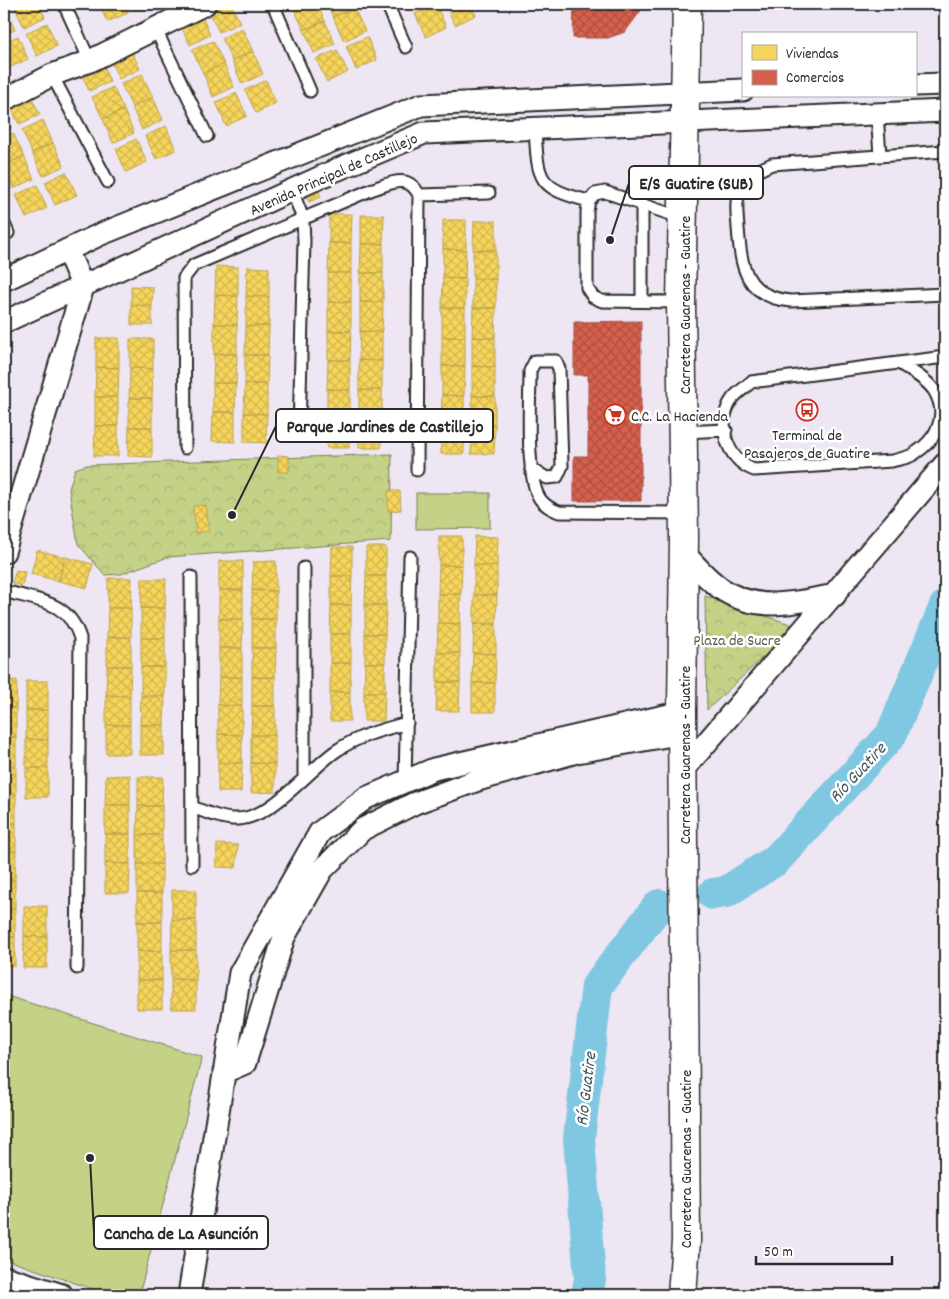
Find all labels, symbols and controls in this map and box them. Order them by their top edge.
legend [742,32,916,98]
text: Viviendas [786,44,839,66]
text: Comercios [786,68,844,90]
street label: Avenida Principal de Castillejo [246,128,422,223]
callout: E/S Guatire (SUB) [629,166,763,199]
text: E/S Guatire (SUB) [639,173,753,198]
street label: Carretera Guarenas - Guatire [675,216,698,394]
bus stop icon: Terminal de Pasajeros de Guatire [795,398,819,422]
supermarket icon: C.C. La Hacienda [603,403,627,427]
place label: C.C. La Hacienda [631,406,728,429]
callout: Parque Jardines de Castillejo [276,409,493,442]
text: Parque Jardines de Castillejo [287,416,484,441]
place label: Terminal de Pasajeros de Guatire [744,425,870,466]
park label: Plaza de Sucre [693,630,781,653]
street label: Carretera Guarenas - Guatire [675,666,698,844]
water label: Río Guatire [824,737,894,809]
water label: Río Guatire [571,1050,605,1128]
street label: Carretera Guarenas - Guatire [676,1070,699,1248]
callout: Cancha de La Asunción [94,1216,268,1249]
text: Cancha de La Asunción [104,1223,258,1248]
scale bar [756,1234,893,1266]
text: 50 m [764,1242,793,1264]

